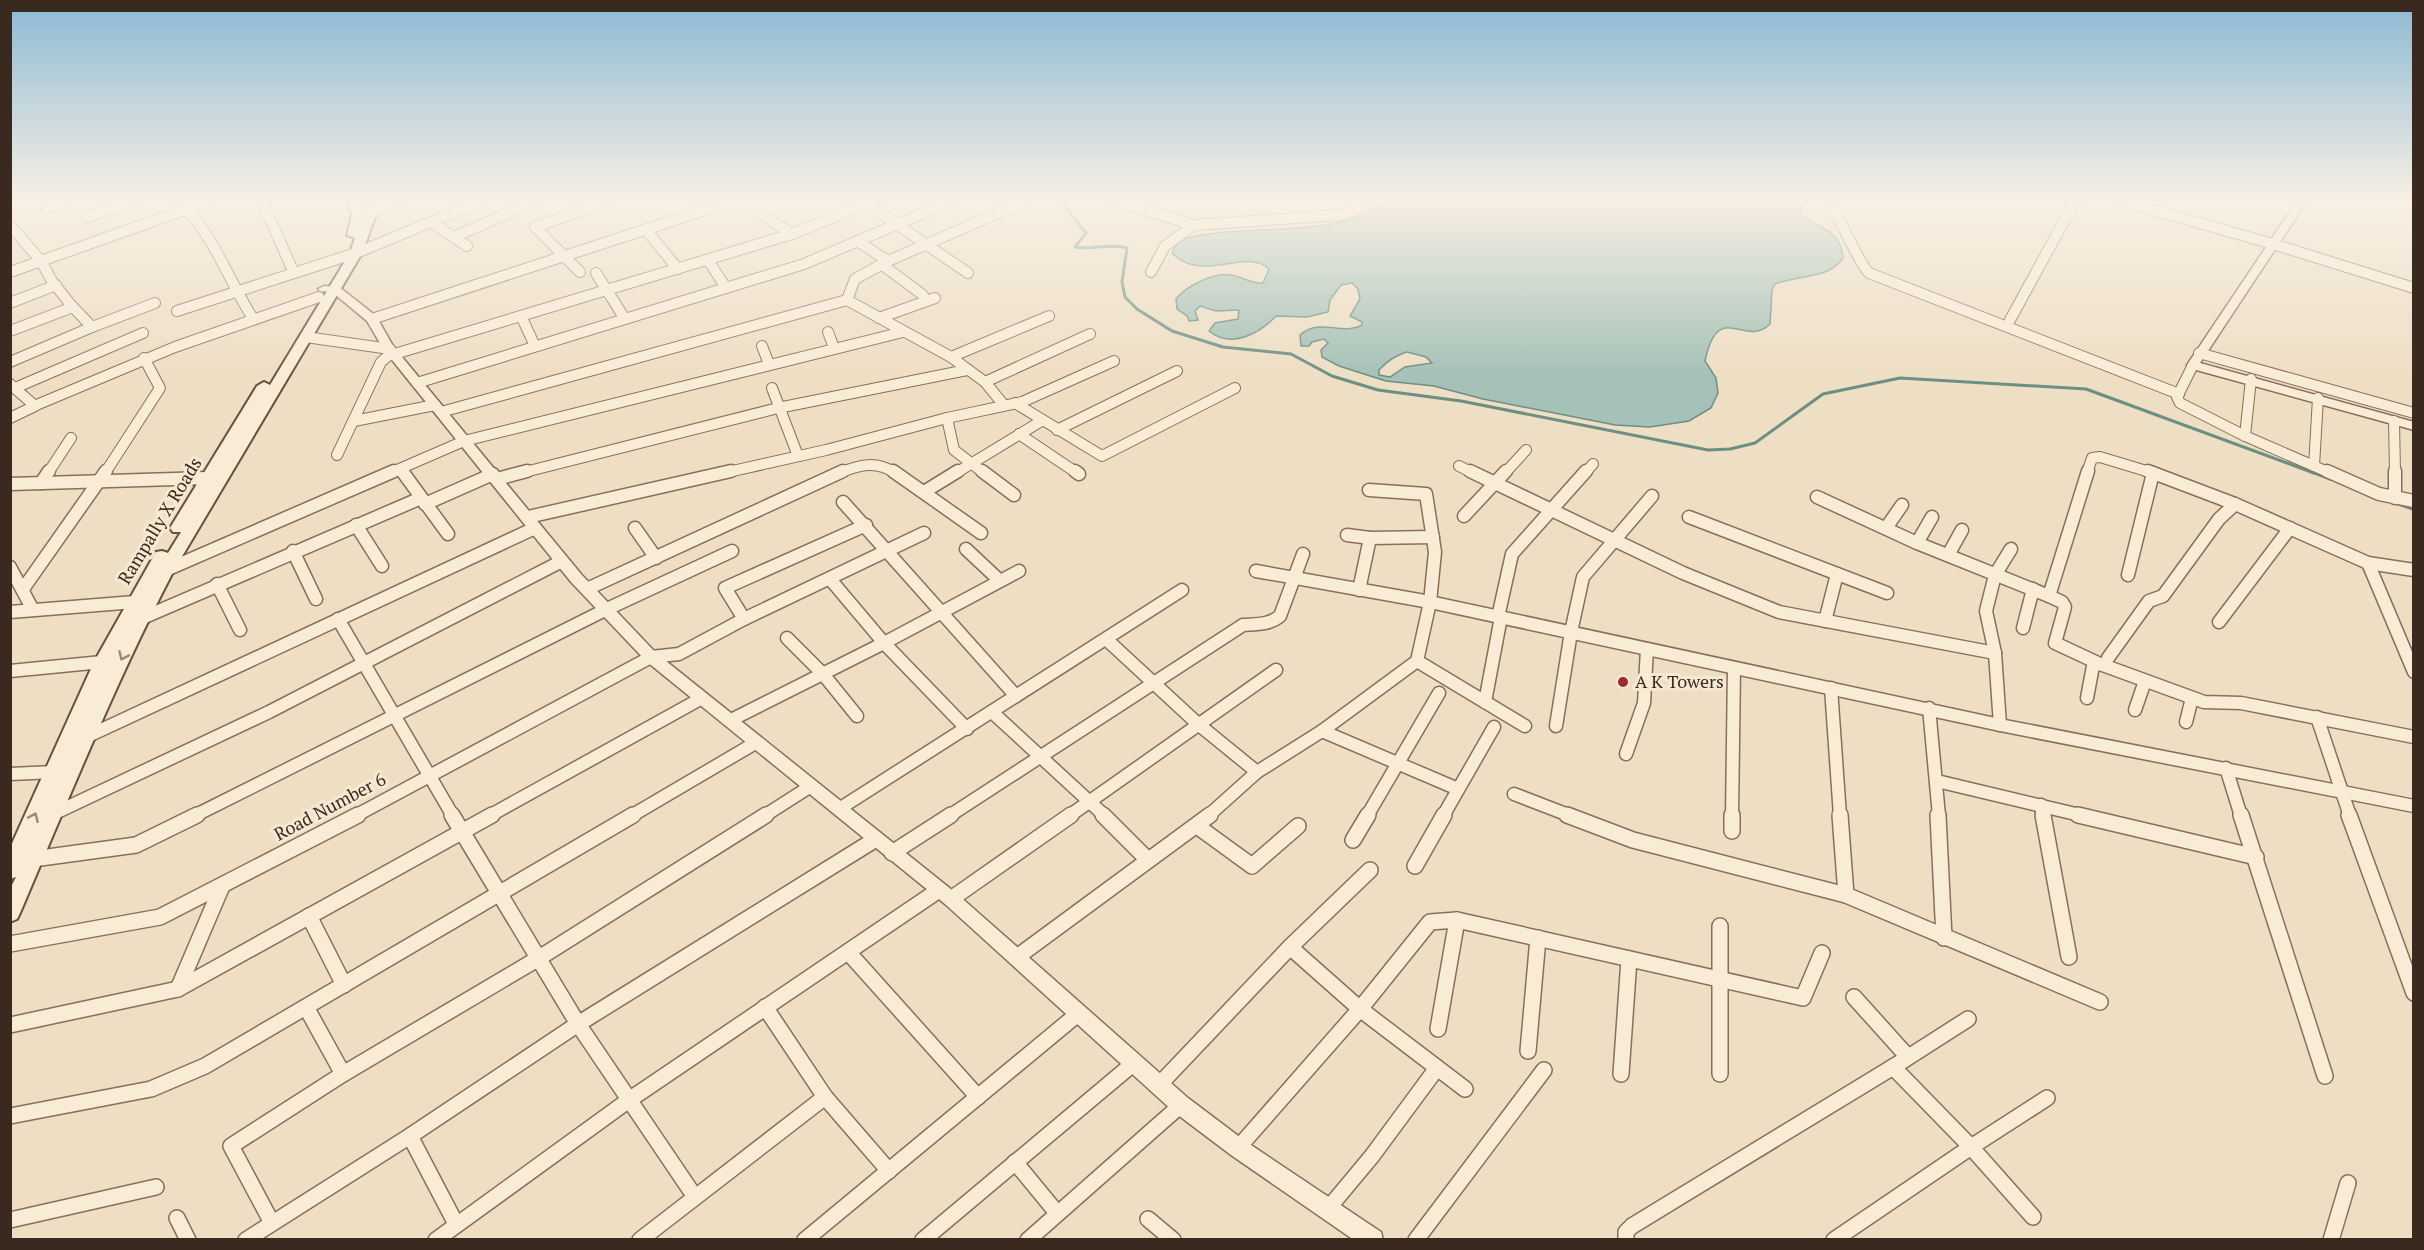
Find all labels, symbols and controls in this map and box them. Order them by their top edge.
street label: Rampally X Roads [112,453,207,588]
one-way arrow [119,650,131,661]
place label: A K Towers [1635,669,1724,693]
marker: A K Towers [1616,675,1630,689]
street label: Road Number 6 [269,766,390,846]
one-way arrow [27,813,39,824]

